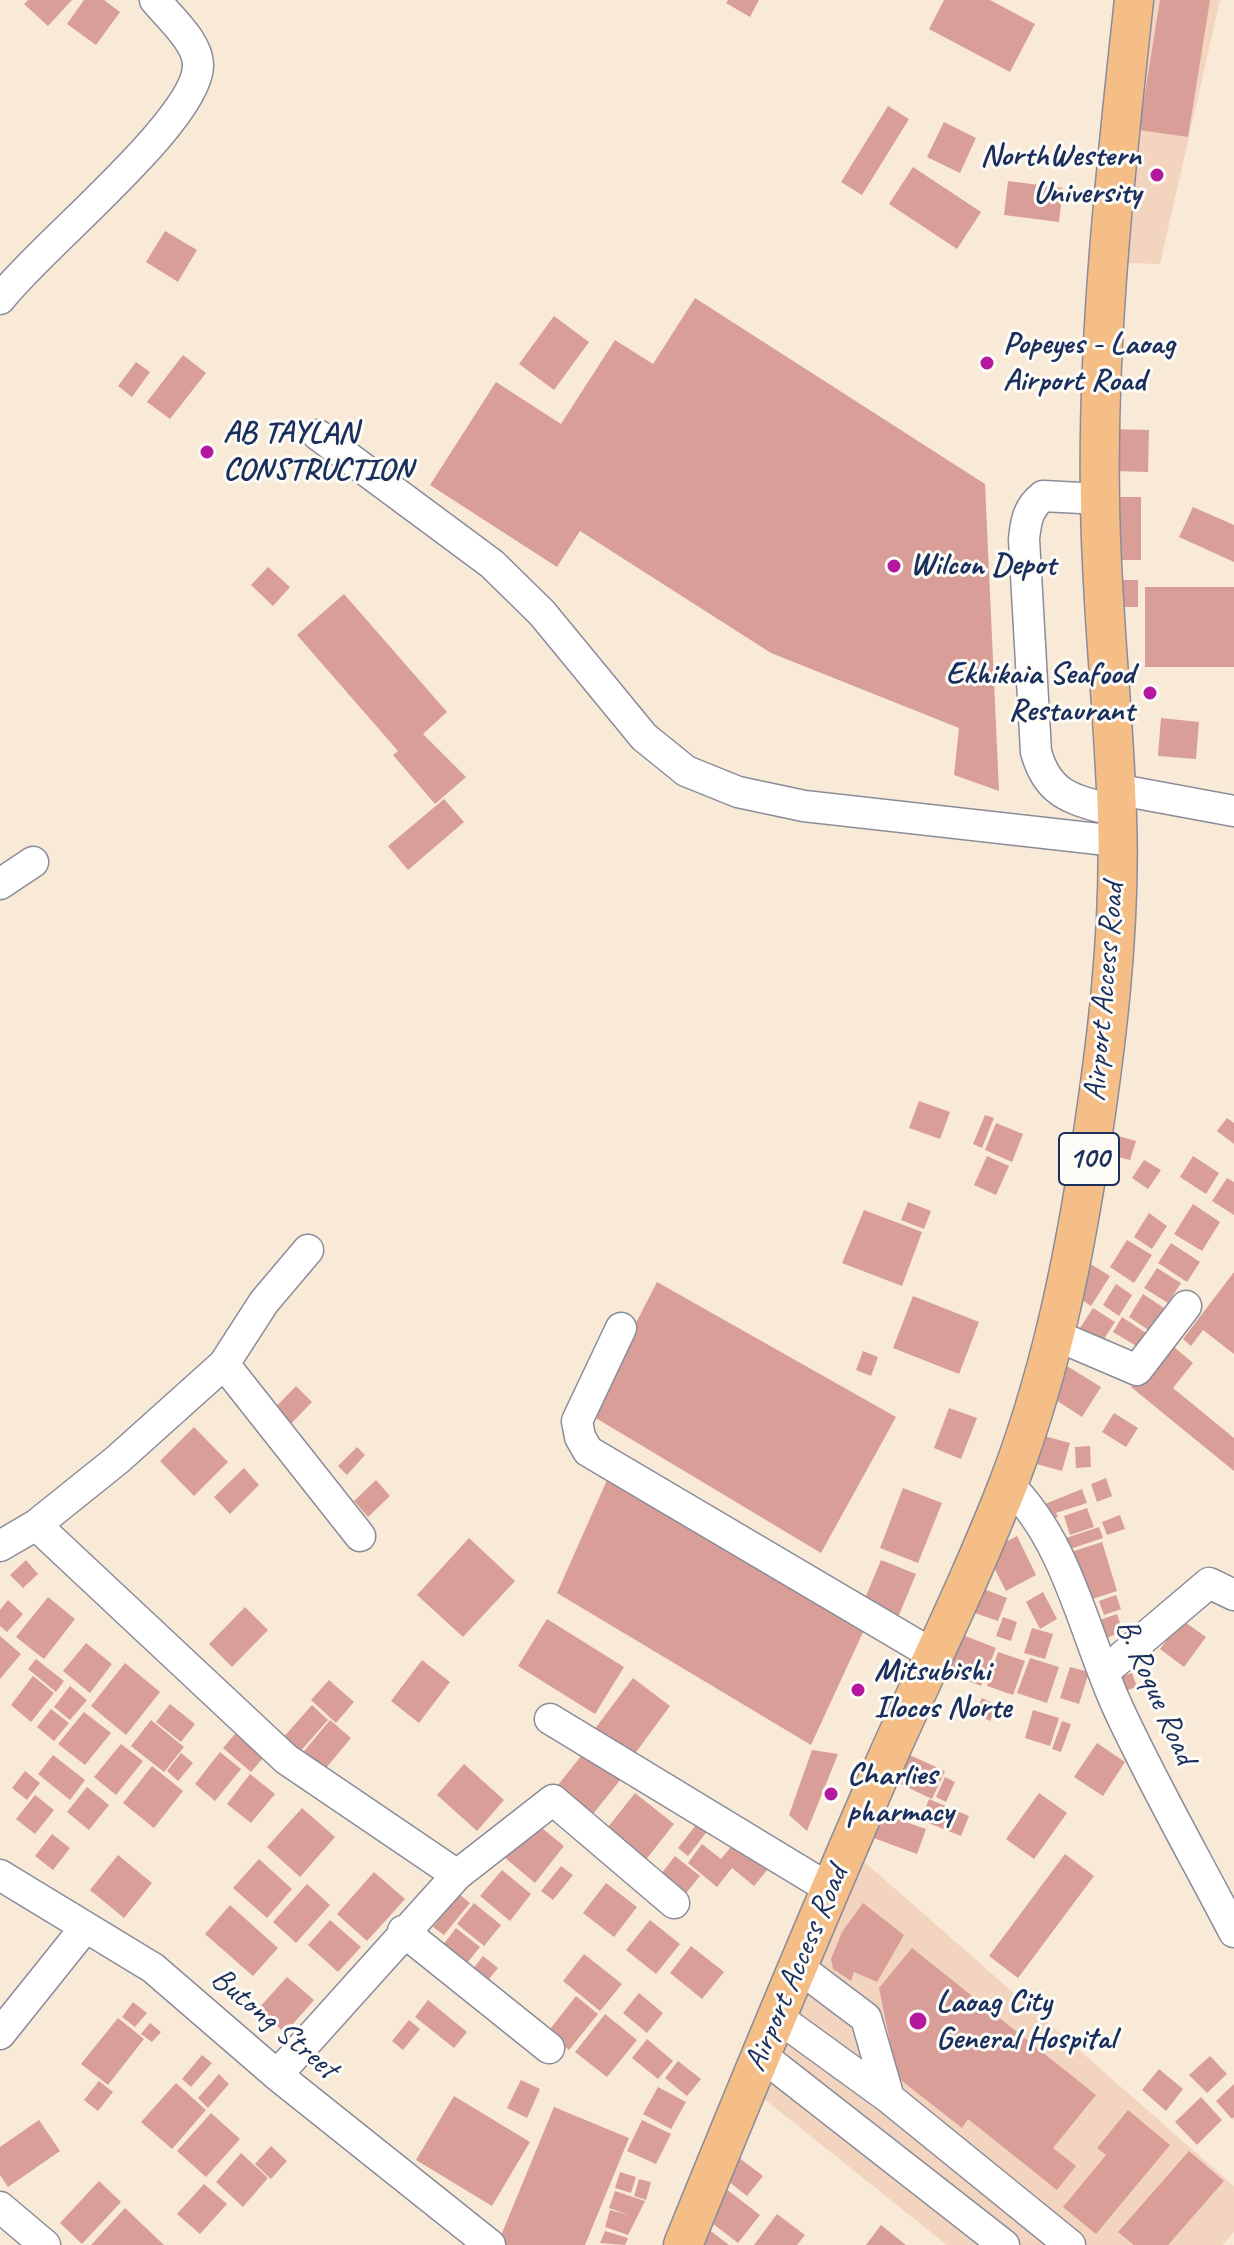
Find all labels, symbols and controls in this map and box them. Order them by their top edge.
place label: NorthWestern University [980,138,1141,213]
marker: NorthWestern University [1148,166,1166,184]
place label: Popeyes - Laoag Airport Road [1003,326,1175,401]
marker: Popeyes - Laoag Airport Road [978,354,996,372]
place label: AB TAYLAN CONSTRUCTION [223,415,412,490]
marker: AB TAYLAN CONSTRUCTION [198,443,216,461]
place label: Wilcon Depot [910,547,1056,585]
marker: Wilcon Depot [885,557,903,575]
place label: Ekhikaia Seafood Restaurant [946,656,1134,731]
marker: Ekhikaia Seafood Restaurant [1141,684,1159,702]
street label: Airport Access Road [1076,881,1134,1103]
road number: 100 [1059,1133,1119,1185]
street label: B. Roque Road [1106,1614,1204,1770]
place label: Mitsubishi Ilocos Norte [874,1653,1011,1728]
marker: Mitsubishi Ilocos Norte [849,1681,867,1699]
place label: Charlies pharmacy [847,1757,953,1832]
marker: Charlies pharmacy [822,1785,840,1803]
street label: Airport Access Road [737,1861,857,2077]
street label: Butong Street [203,1960,345,2088]
place label: Laoag City General Hospital [936,1984,1115,2059]
marker: Laoag City General Hospital [907,2010,929,2032]

